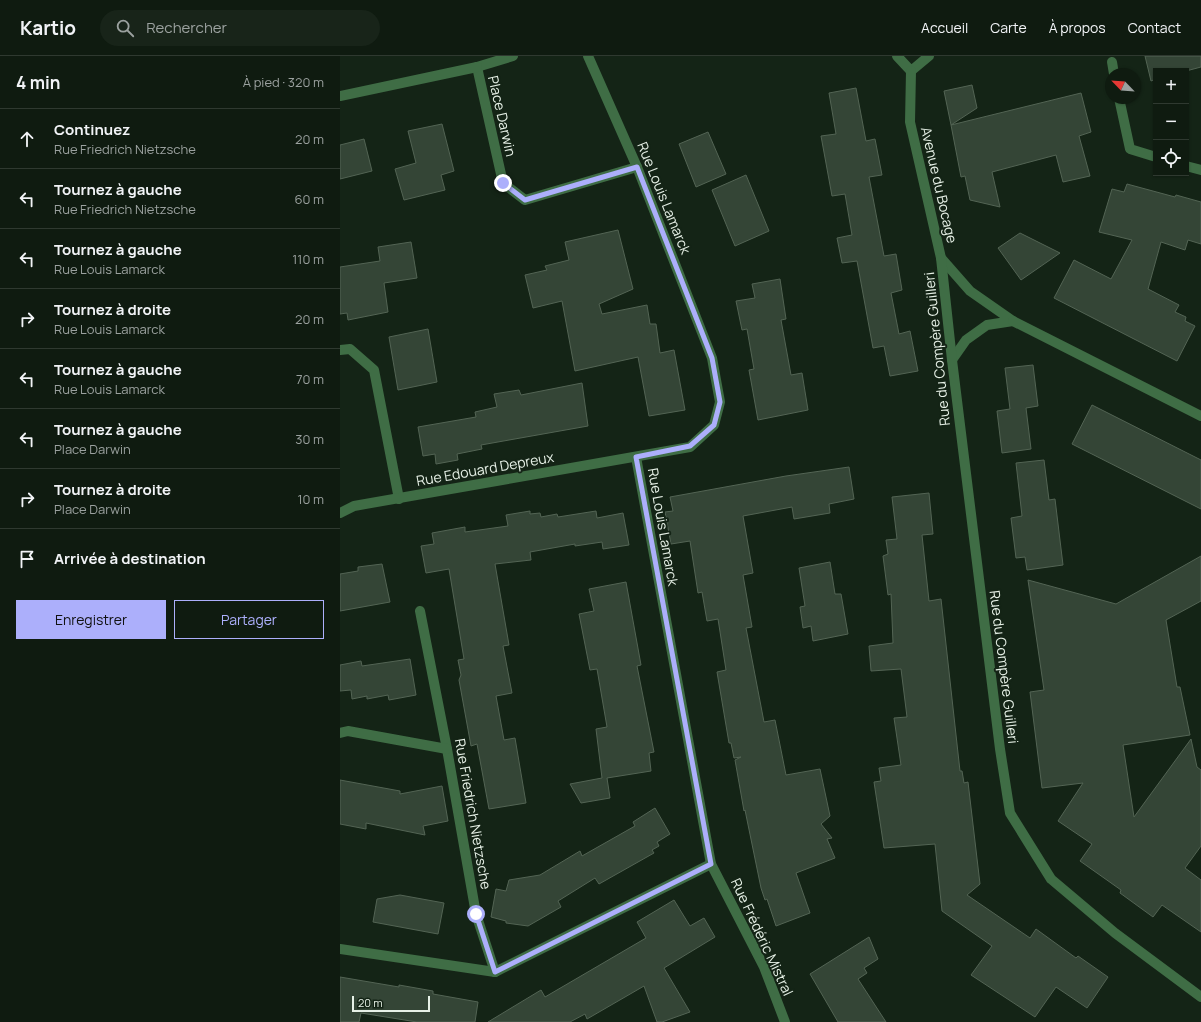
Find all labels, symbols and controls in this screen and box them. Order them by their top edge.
search box [100,10,380,46]
text: Kartio [20,15,76,41]
icon: search [114,17,136,39]
text: Rechercher [146,17,227,38]
text: Accueil [921,18,968,37]
text: Carte [990,18,1027,37]
text: À propos [1049,18,1106,37]
text: Contact [1128,18,1181,37]
north arrow [1105,68,1141,104]
map controls [1153,68,1189,176]
button: + [1153,68,1189,104]
text: 4 min [16,71,60,94]
text: À pied · 320 m [243,73,324,91]
street label: Place Darwin [484,74,521,158]
button: − [1153,104,1189,140]
text: Continuez [54,119,130,140]
street label: Avenue du Bocage [917,125,962,245]
icon: ahead [16,128,38,150]
text: 20 m [295,130,324,148]
street label: Rue Louis Lamarck [633,139,696,258]
text: Rue Friedrich Nietzsche [54,140,196,158]
button: locate [1153,140,1189,176]
route end [494,174,512,192]
text: Tournez à gauche [54,179,182,200]
icon: left [16,188,38,210]
text: 60 m [294,190,324,208]
text: Rue Friedrich Nietzsche [54,200,196,218]
text: Tournez à gauche [54,239,182,260]
icon: left [16,248,38,270]
text: 110 m [292,250,324,268]
text: Rue Louis Lamarck [54,260,165,278]
street label: Rue du Compère Guilleri [919,271,954,427]
text: Tournez à droite [54,299,171,320]
icon: right [16,308,38,330]
text: 20 m [295,310,324,328]
text: Rue Louis Lamarck [54,320,165,338]
text: Tournez à gauche [54,359,182,380]
icon: left [16,368,38,390]
text: 70 m [296,370,324,388]
text: Rue Louis Lamarck [54,380,165,398]
text: Tournez à gauche [54,419,182,440]
icon: left [16,428,38,450]
text: 30 m [295,430,324,448]
text: Place Darwin [54,440,131,458]
street label: Rue Edouard Depreux [415,447,556,490]
street label: Rue Louis Lamarck [644,466,683,588]
text: Tournez à droite [54,479,171,500]
icon: right [16,488,38,510]
text: 10 m [297,490,324,508]
text: Place Darwin [54,500,131,518]
icon: arrive [16,548,38,570]
text: Arrivée à destination [54,548,206,569]
street label: Rue du Compère Guilleri [986,589,1023,745]
button: Enregistrer [16,600,166,639]
button: Partager [174,600,324,639]
street label: Rue Friedrich Nietzsche [451,737,496,891]
street label: Rue Frédéric Mistral [727,875,798,999]
route start [467,905,485,923]
scale bar [352,994,430,1013]
text: 20 m [358,995,383,1010]

